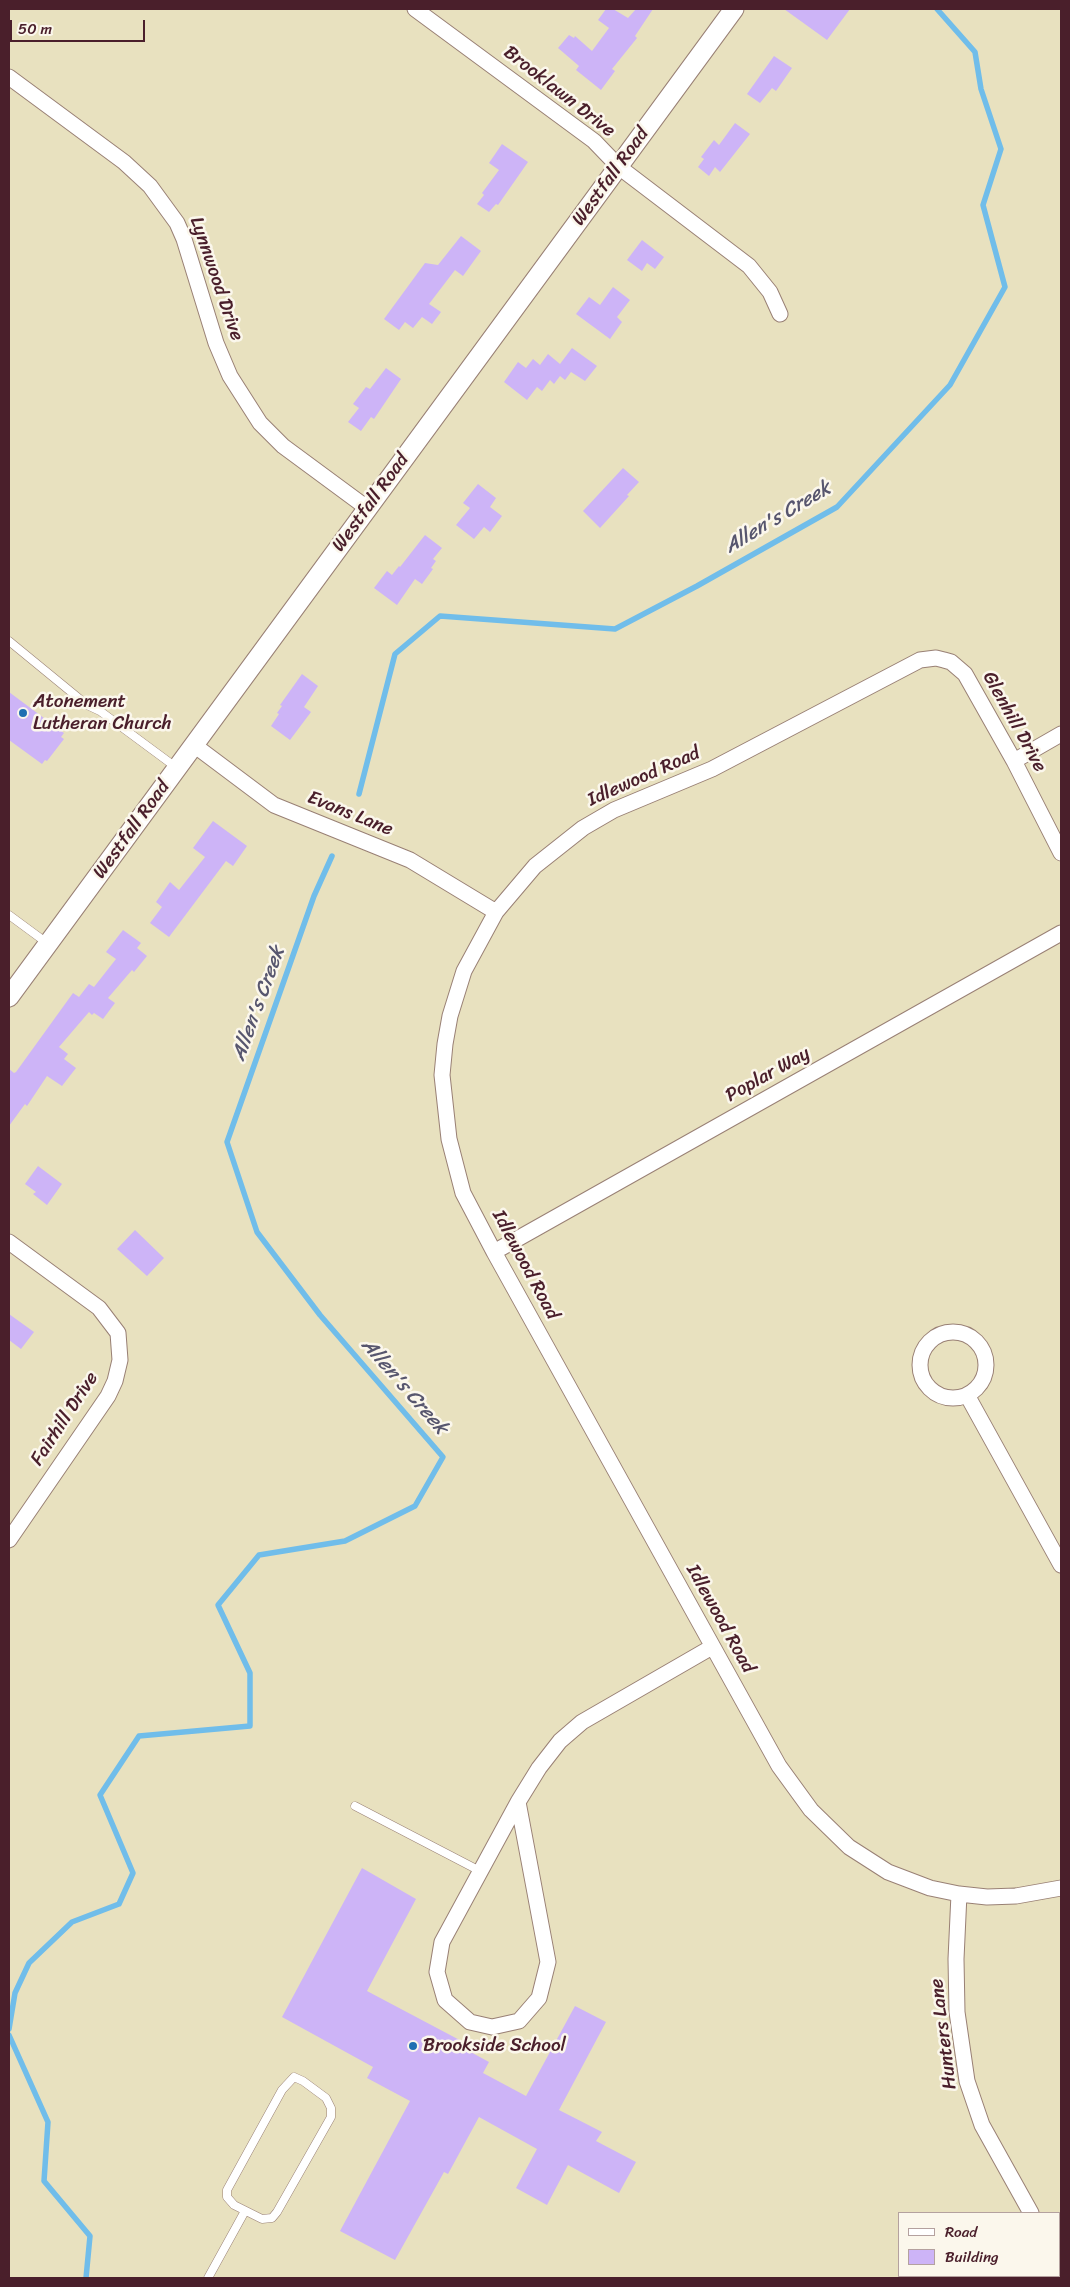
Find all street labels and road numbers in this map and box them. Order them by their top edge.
street label: Brooklawn Drive [499,41,619,143]
street label: Westfall Road [568,123,654,231]
street label: Lynnwood Drive [184,214,248,344]
street label: Westfall Road [328,449,414,557]
street label: Glenhill Drive [977,668,1051,776]
street label: Idlewood Road [584,742,704,812]
street label: Westfall Road [89,776,175,884]
street label: Evans Lane [304,787,396,841]
street label: Poplar Way [722,1042,814,1108]
street label: Idlewood Road [487,1206,563,1324]
street label: Fairhill Drive [26,1368,104,1470]
street label: Idlewood Road [681,1561,759,1677]
street label: Hunters Lane [926,1977,962,2091]

